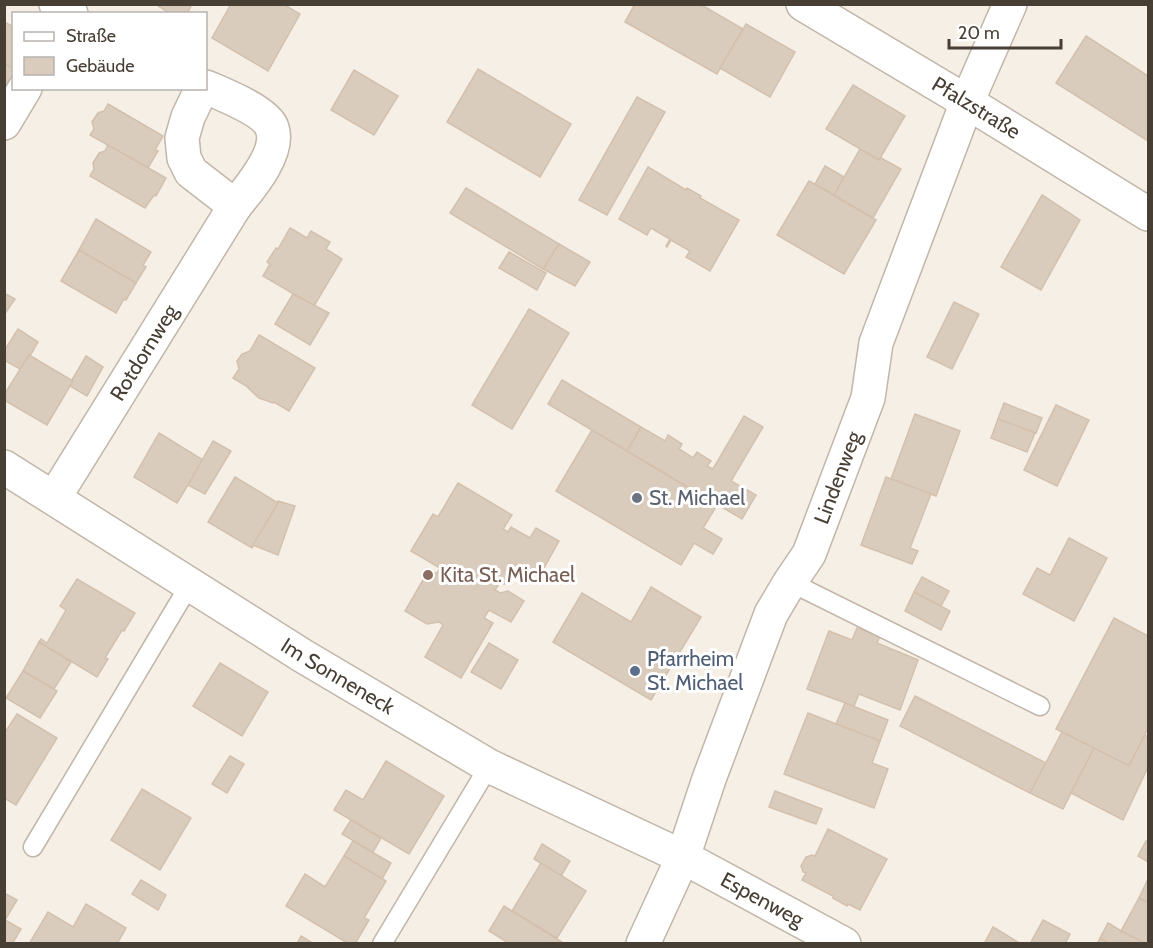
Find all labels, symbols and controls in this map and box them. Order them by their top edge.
legend [12,12,207,90]
scale bar [949,12,1062,50]
text: 20 m [958,22,1000,44]
text: Straße [66,25,116,47]
text: Gebäude [66,55,135,77]
street label: Pfalzstraße [928,71,1025,144]
street label: Rotdornweg [104,299,183,405]
street label: Lindenweg [809,427,866,527]
place label: St. Michael [649,485,745,510]
marker: St. Michael [630,491,644,505]
place label: Kita St. Michael [440,562,575,587]
marker: Kita St. Michael [421,568,435,582]
street label: Im Sonneneck [277,632,400,720]
place label: Pfarrheim St. Michael [647,646,743,695]
marker: Pfarrheim St. Michael [628,664,642,678]
street label: Espenweg [717,867,809,932]

